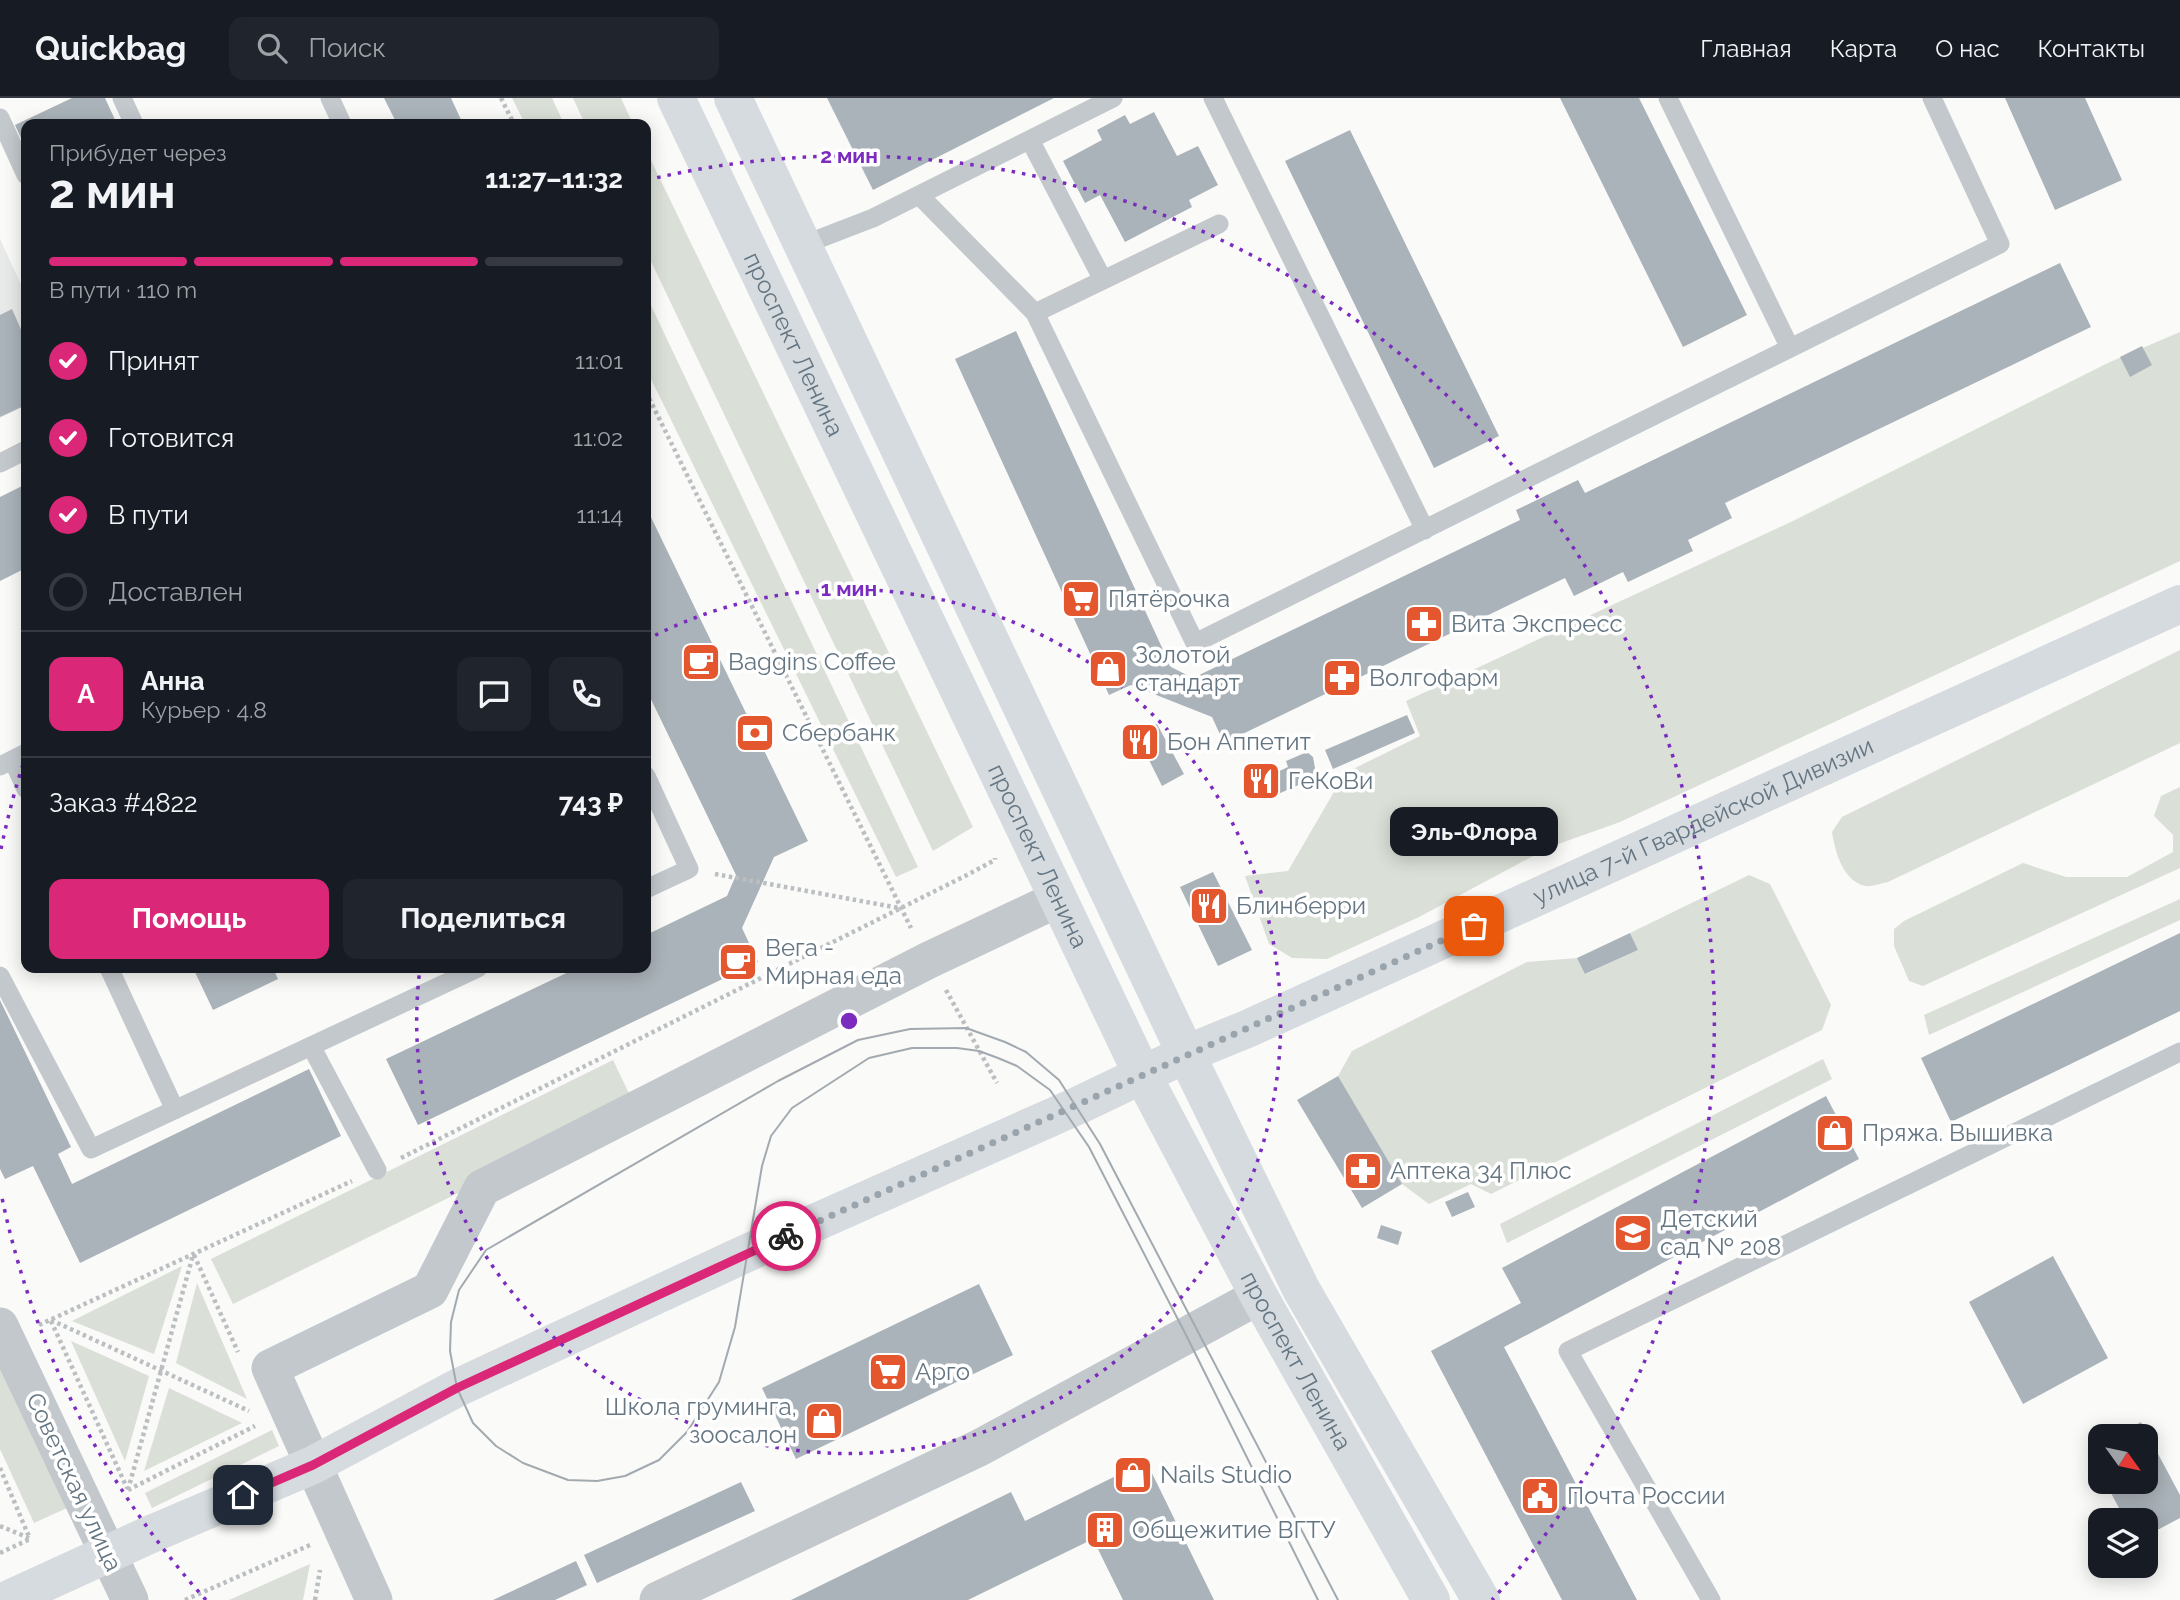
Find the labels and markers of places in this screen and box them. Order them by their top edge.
supermarket icon: Пятёрочка [1060,578,1102,620]
place label: Пятёрочка [1108,584,1230,613]
pharmacy icon: Вита Экспресс [1403,603,1445,645]
place label: Вита Экспресс [1451,609,1623,638]
place label: Золотой стандарт [1135,640,1240,697]
cafe icon: Baggins Coffee [680,641,722,683]
place label: Baggins Coffee [728,647,896,676]
shop icon: Золотой стандарт [1087,648,1129,690]
pharmacy icon: Волгофарм [1321,657,1363,699]
place label: Волгофарм [1369,663,1498,692]
bank icon: Сбербанк [734,712,776,754]
place label: Сбербанк [782,718,896,747]
restaurant icon: Бон Аппетит [1119,721,1161,763]
place label: Бон Аппетит [1167,727,1312,756]
restaurant icon: ГеКоВи [1240,760,1282,802]
place label: ГеКоВи [1288,766,1373,795]
callout: Эль-Флора [1390,807,1558,856]
restaurant icon: Блинберри [1188,885,1230,927]
place label: Блинберри [1236,891,1366,920]
pin [1444,896,1504,956]
place label: Вега - Мирная еда [765,933,902,990]
cafe icon: Вега - Мирная еда [717,941,759,983]
centre of rings [837,1009,861,1033]
shop icon: Пряжа. Вышивка [1814,1112,1856,1154]
place label: Пряжа. Вышивка [1862,1118,2053,1147]
pharmacy icon: Аптека 34 Плюс [1342,1150,1384,1192]
place label: Аптека 34 Плюс [1390,1156,1572,1185]
place label: Детский сад № 208 [1660,1204,1781,1261]
school or university icon: Детский сад № 208 [1612,1212,1654,1254]
supermarket icon: Арго [867,1351,909,1393]
place label: Арго [915,1357,970,1386]
place label: Школа груминга, зоосалон [605,1392,797,1449]
shop icon: Школа груминга, зоосалон [803,1400,845,1442]
shop icon: Nails Studio [1112,1454,1154,1496]
place label: Nails Studio [1160,1460,1292,1489]
pin [213,1465,273,1525]
public building icon: Почта России [1519,1475,1561,1517]
place label: Почта России [1567,1481,1725,1510]
building icon: Общежитие ВГТУ [1084,1509,1126,1551]
place label: Общежитие ВГТУ [1132,1515,1336,1544]

